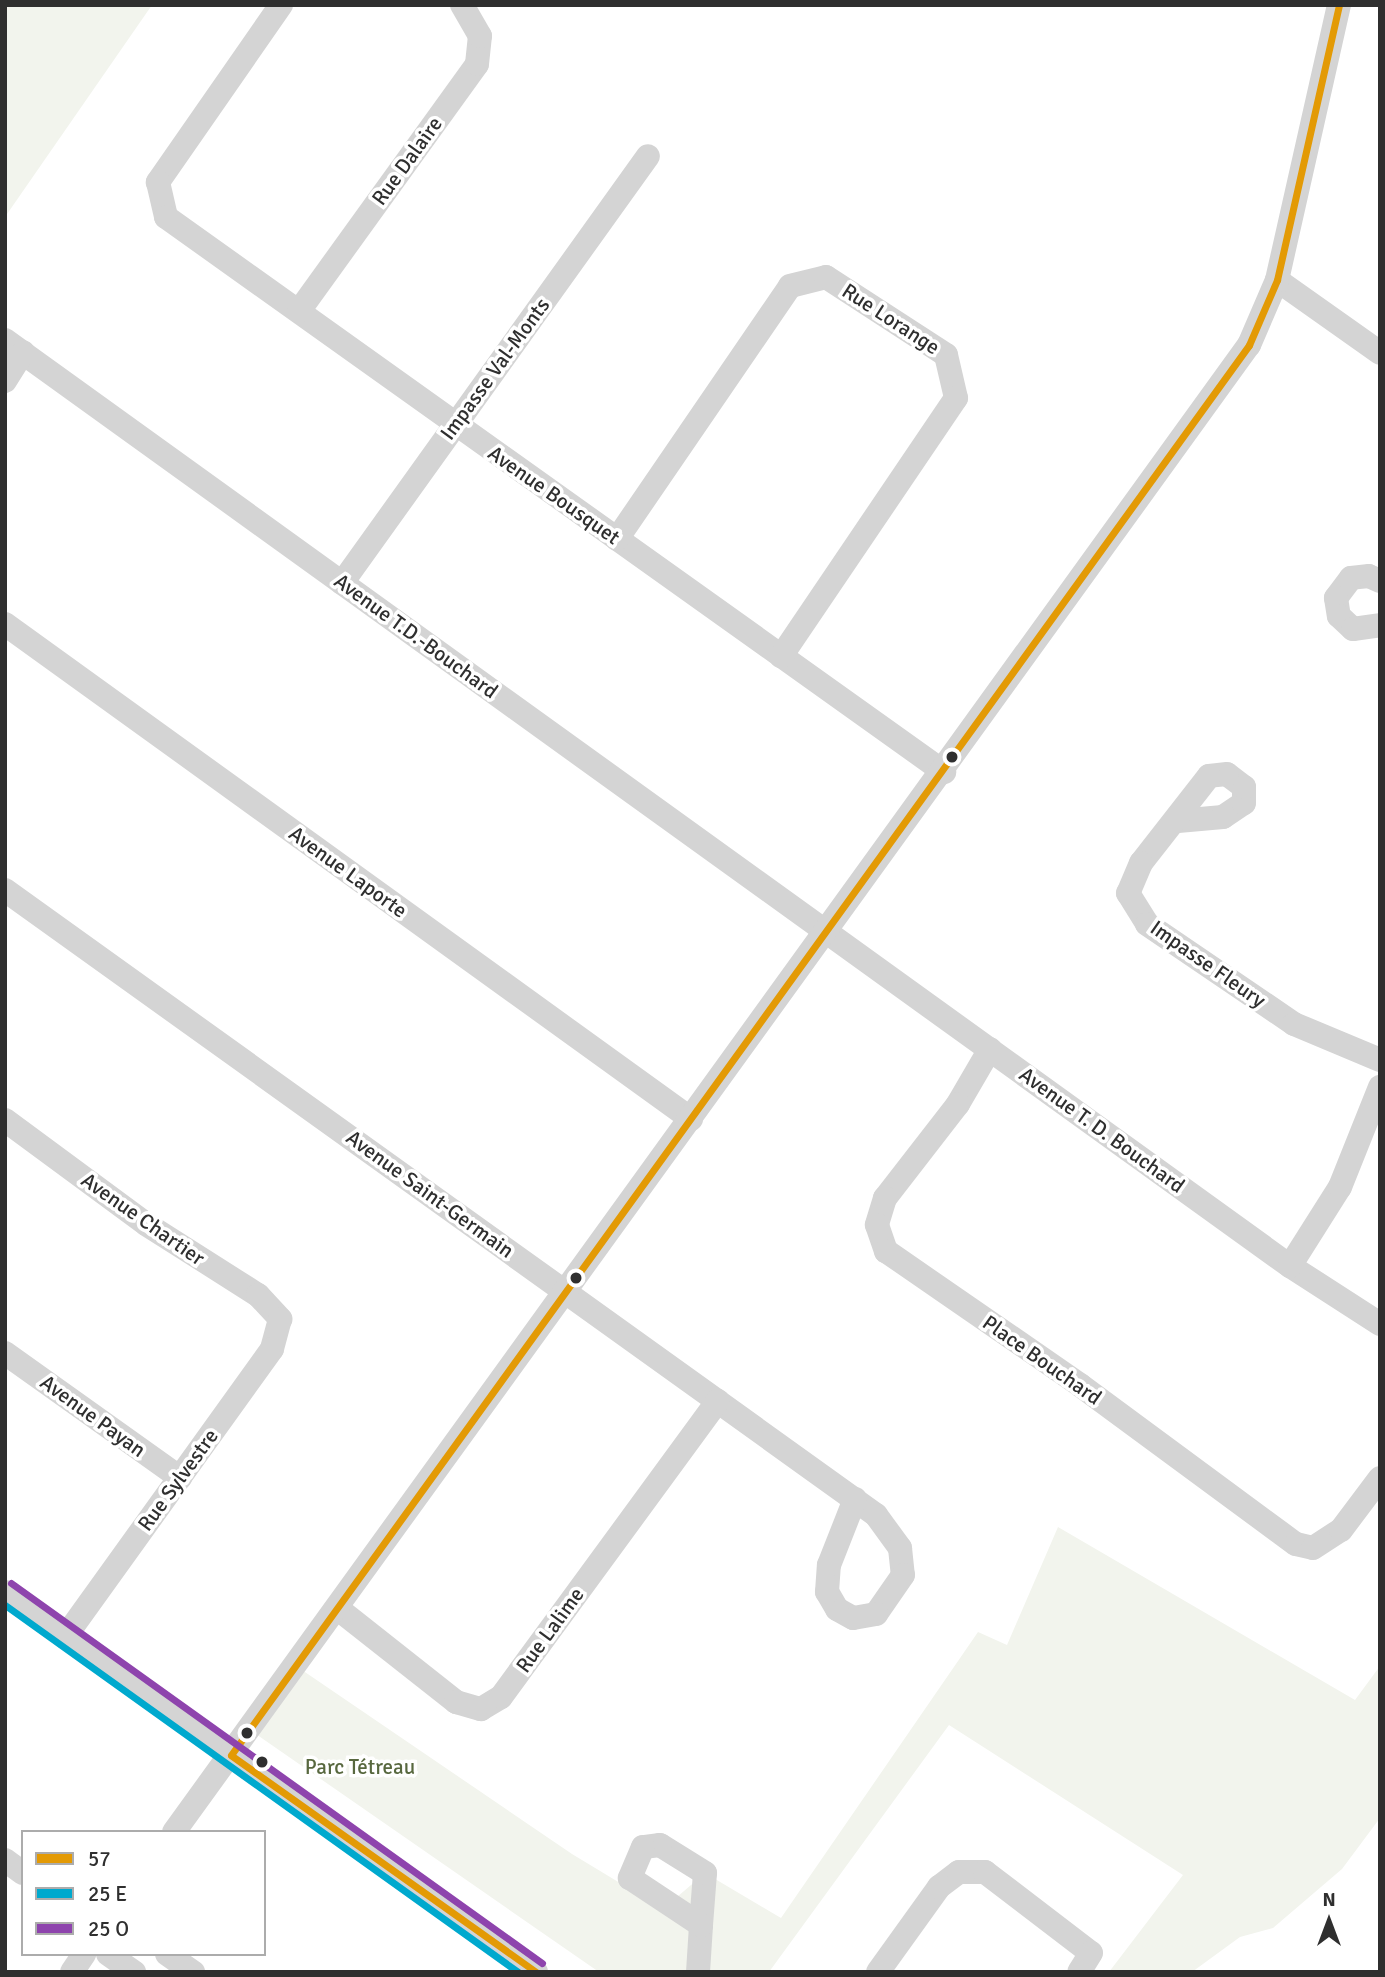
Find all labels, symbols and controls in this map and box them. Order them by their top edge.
street label: Rue Dalaire [366,112,448,210]
street label: Rue Lorange [837,278,945,360]
street label: Impasse Val-Monts [435,293,555,445]
street label: Avenue Bousquet [483,440,625,550]
street label: Avenue T.D.-Bouchard [329,568,503,704]
unlabelled marker [945,750,959,764]
street label: Avenue Laporte [284,821,412,923]
street label: Impasse Fleury [1145,915,1271,1013]
street label: Avenue T. D. Bouchard [1015,1062,1189,1198]
street label: Avenue Saint-Germain [341,1125,519,1263]
street label: Avenue Chartier [77,1167,209,1271]
unlabelled marker [569,1271,583,1285]
street label: Place Bouchard [978,1310,1106,1410]
street label: Avenue Payan [36,1369,150,1463]
street label: Rue Sylvestre [133,1424,223,1536]
street label: Rue Lalime [511,1582,589,1678]
unlabelled marker [240,1726,254,1740]
park label: Parc Tétreau [305,1754,415,1780]
unlabelled marker [255,1755,269,1769]
legend [21,1830,266,1956]
text: 57 [88,1846,111,1872]
text: 25 E [88,1881,127,1907]
north arrow [1294,1886,1364,1956]
text: N [1322,1888,1336,1912]
text: 25 O [88,1916,129,1942]

